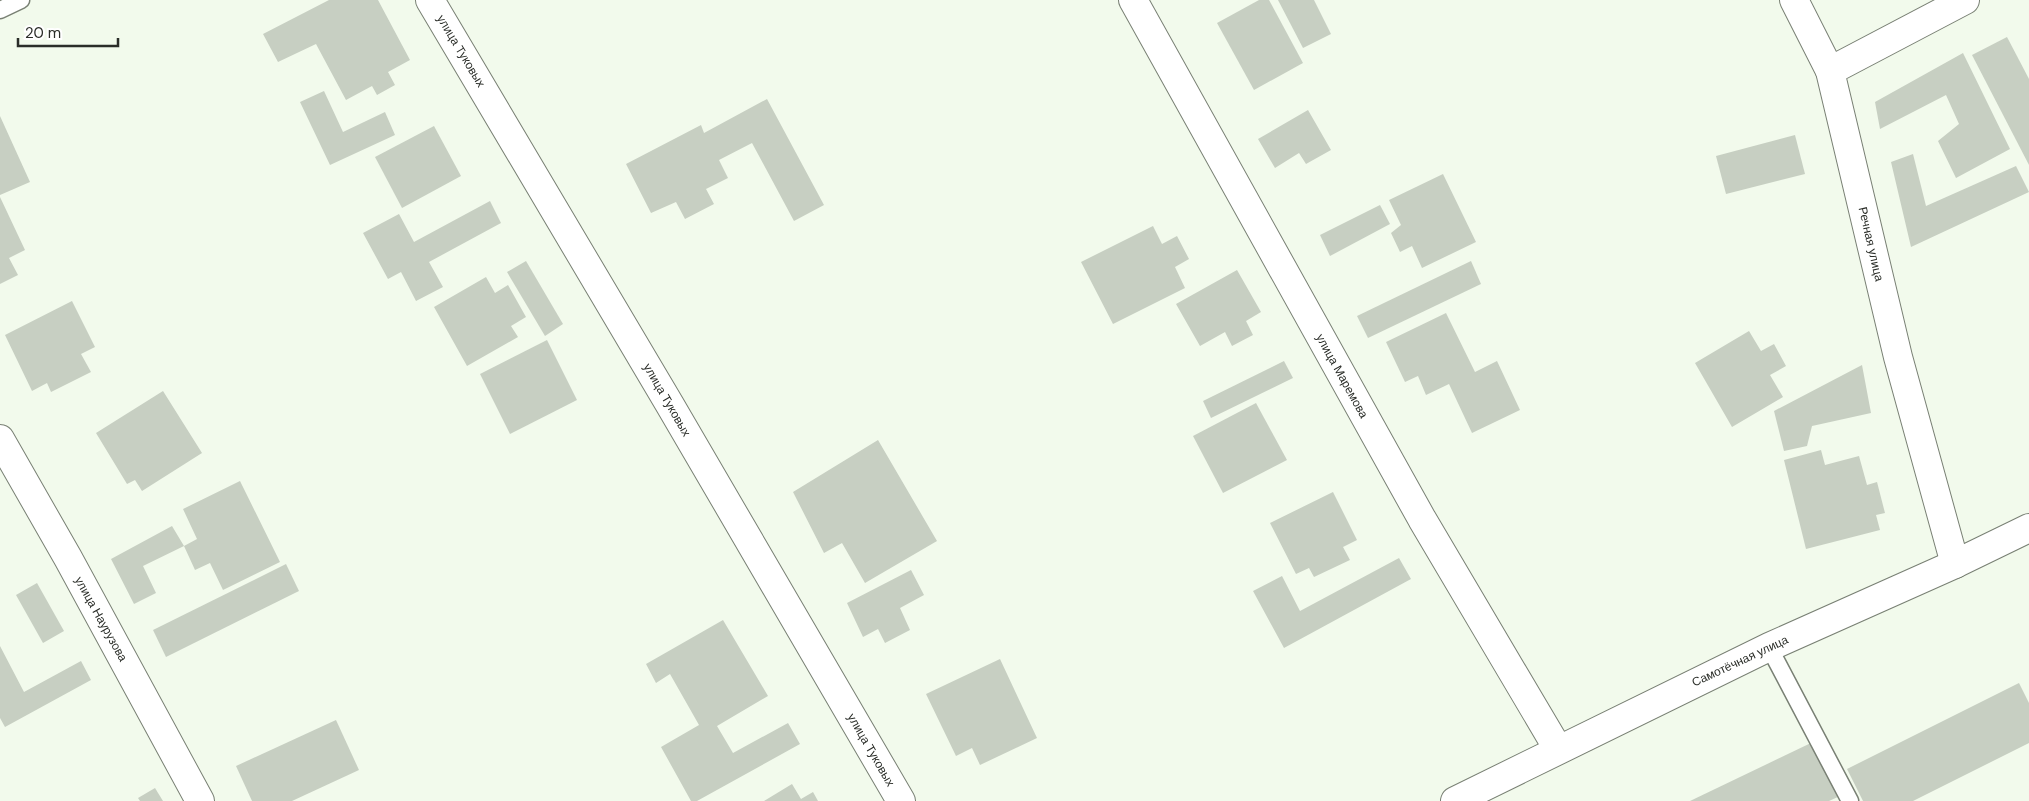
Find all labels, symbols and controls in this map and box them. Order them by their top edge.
street label: улица Туковых [433,12,489,90]
scale bar [18,15,118,47]
text: 20 m [25,23,61,43]
street label: Речная улица [1855,205,1887,283]
street label: улица Маремова [1312,331,1372,421]
street label: улица Туковых [640,361,694,439]
street label: улица Наурузова [71,574,131,665]
street label: Самотёчная улица [1689,632,1791,690]
street label: улица Туковых [844,711,898,789]

